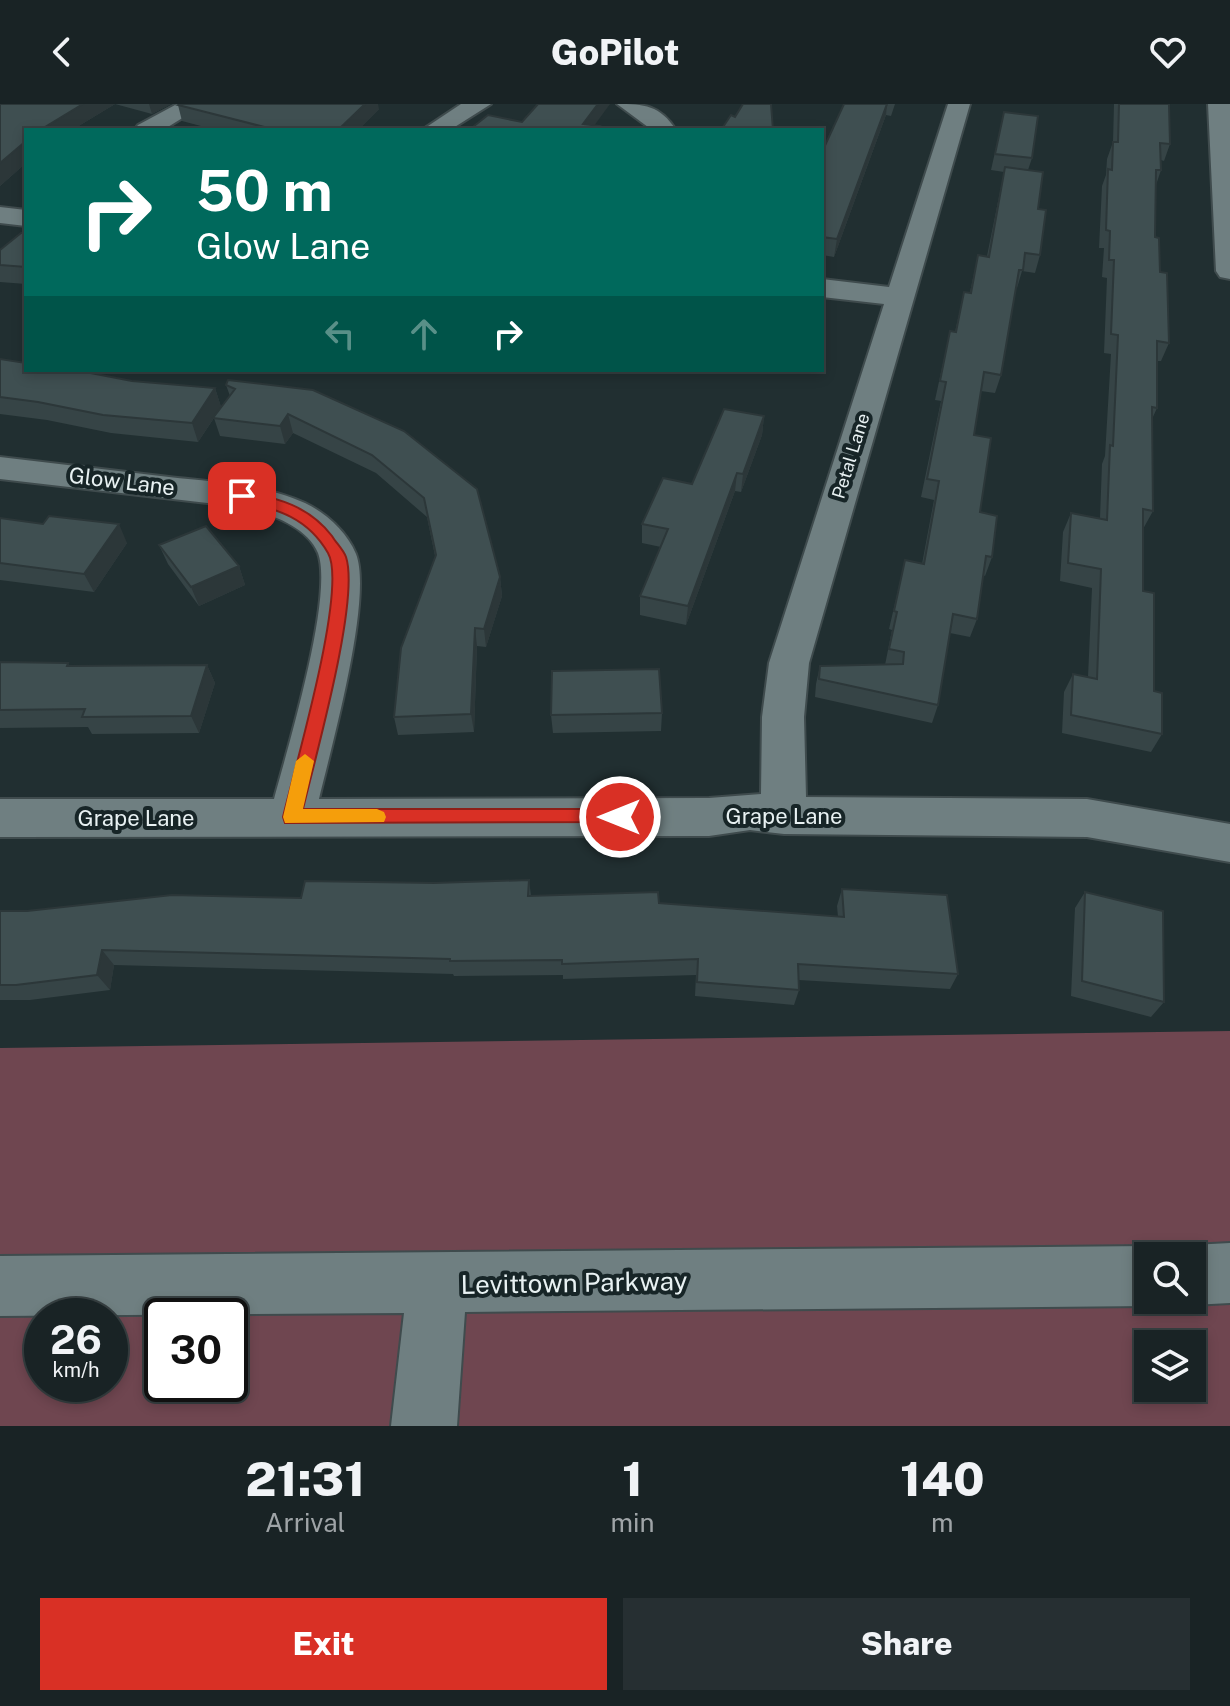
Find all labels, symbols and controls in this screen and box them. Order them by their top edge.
icon: back [40,30,84,74]
icon: heart [1146,30,1190,74]
text: GoPilot [551,31,679,73]
text: 50 m [196,158,333,224]
icon: right [64,160,168,264]
text: Glow Lane [196,225,370,267]
icon: left [318,312,362,356]
icon: ahead [402,312,446,356]
icon: right [486,312,530,356]
street label: Petal Lane [828,410,873,501]
street label: Glow Lane [68,462,176,500]
pin [208,462,276,530]
icon: arrive [220,474,264,518]
position arrow [578,775,662,859]
street label: Grape Lane [726,803,842,829]
street label: Grape Lane [78,805,194,831]
map controls [1134,1242,1206,1402]
button: search [1134,1242,1206,1314]
street label: Levittown Parkway [460,1265,688,1300]
speed limit sign: 30 [144,1298,248,1402]
text: 26 [50,1316,102,1363]
button: layers [1134,1330,1206,1402]
text: km/h [52,1358,100,1382]
text: 21:31 [245,1450,365,1507]
text: 1 [622,1450,643,1507]
text: 140 [900,1450,985,1507]
text: Arrival [265,1507,345,1538]
text: min [611,1507,655,1538]
text: m [931,1507,954,1538]
button: Exit [40,1598,607,1690]
button: Share [623,1598,1190,1690]

